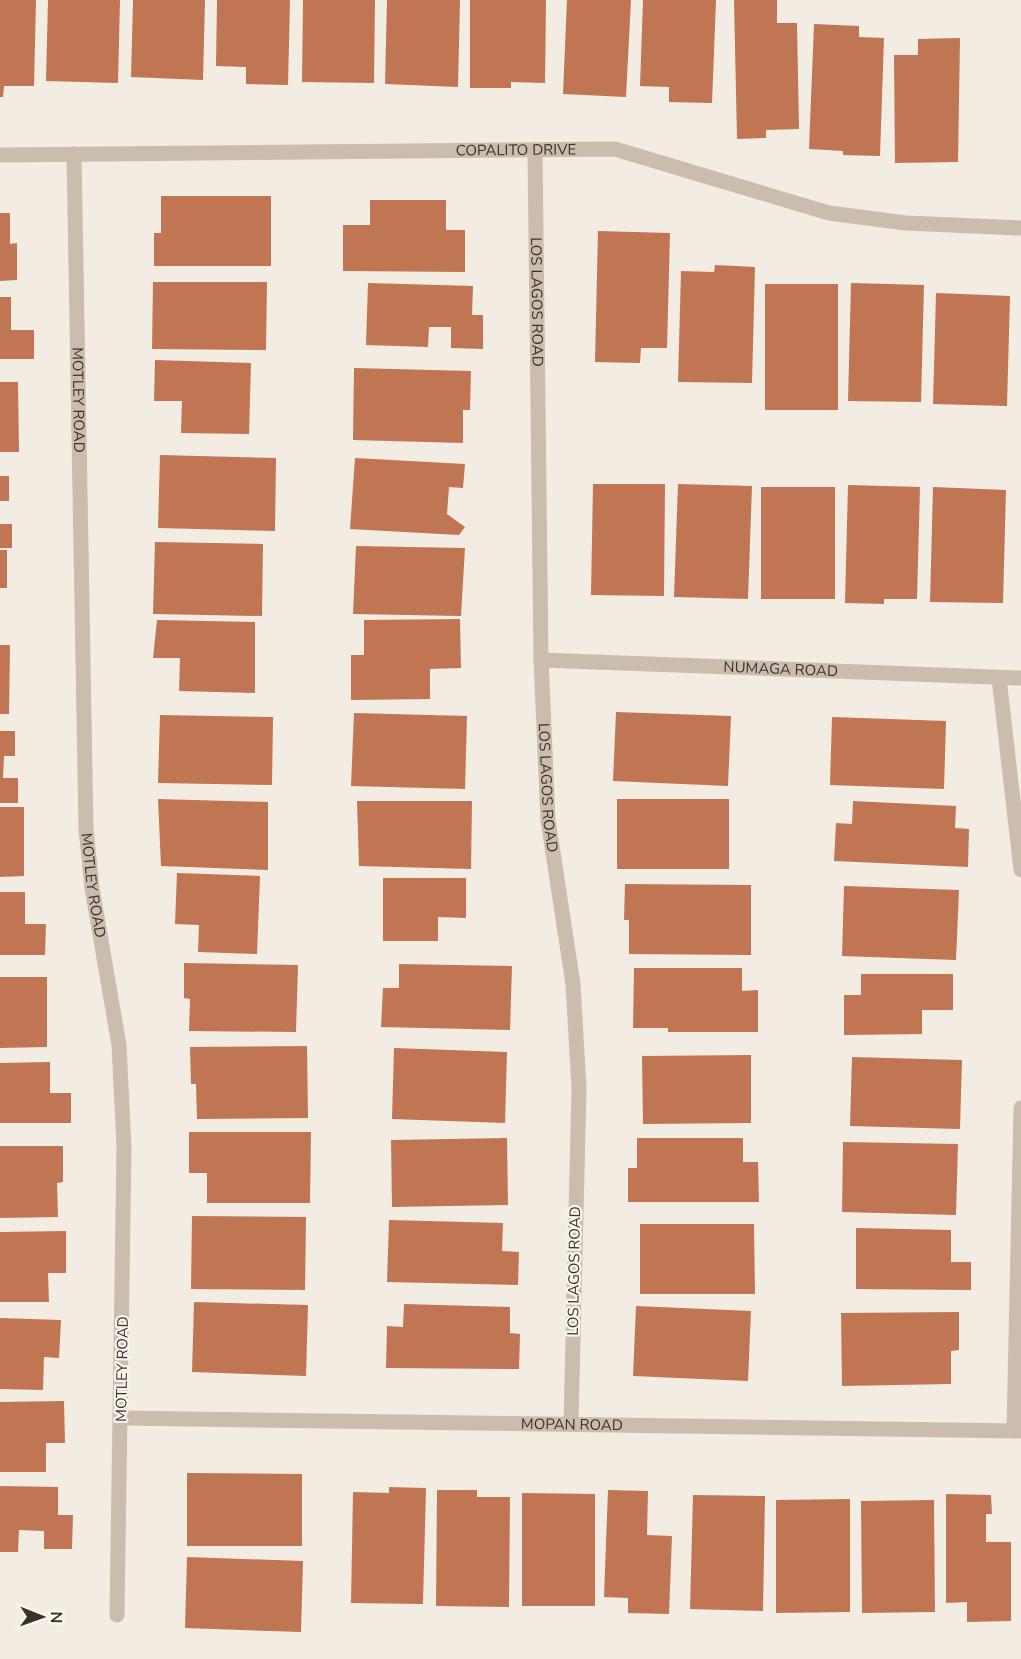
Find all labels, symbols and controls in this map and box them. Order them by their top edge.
street label: COPALITO DRIVE [456,139,576,161]
street label: LOS LAGOS ROAD [526,237,548,367]
street label: MOTLEY ROAD [67,347,89,453]
street label: NUMAGA ROAD [723,657,839,681]
street label: LOS LAGOS ROAD [534,723,563,854]
street label: MOTLEY ROAD [76,832,110,939]
street label: LOS LAGOS ROAD [563,1206,585,1336]
street label: MOTLEY ROAD [111,1316,133,1422]
street label: MOPAN ROAD [521,1414,623,1435]
north arrow [12,1587,72,1647]
text: N [45,1611,67,1623]

